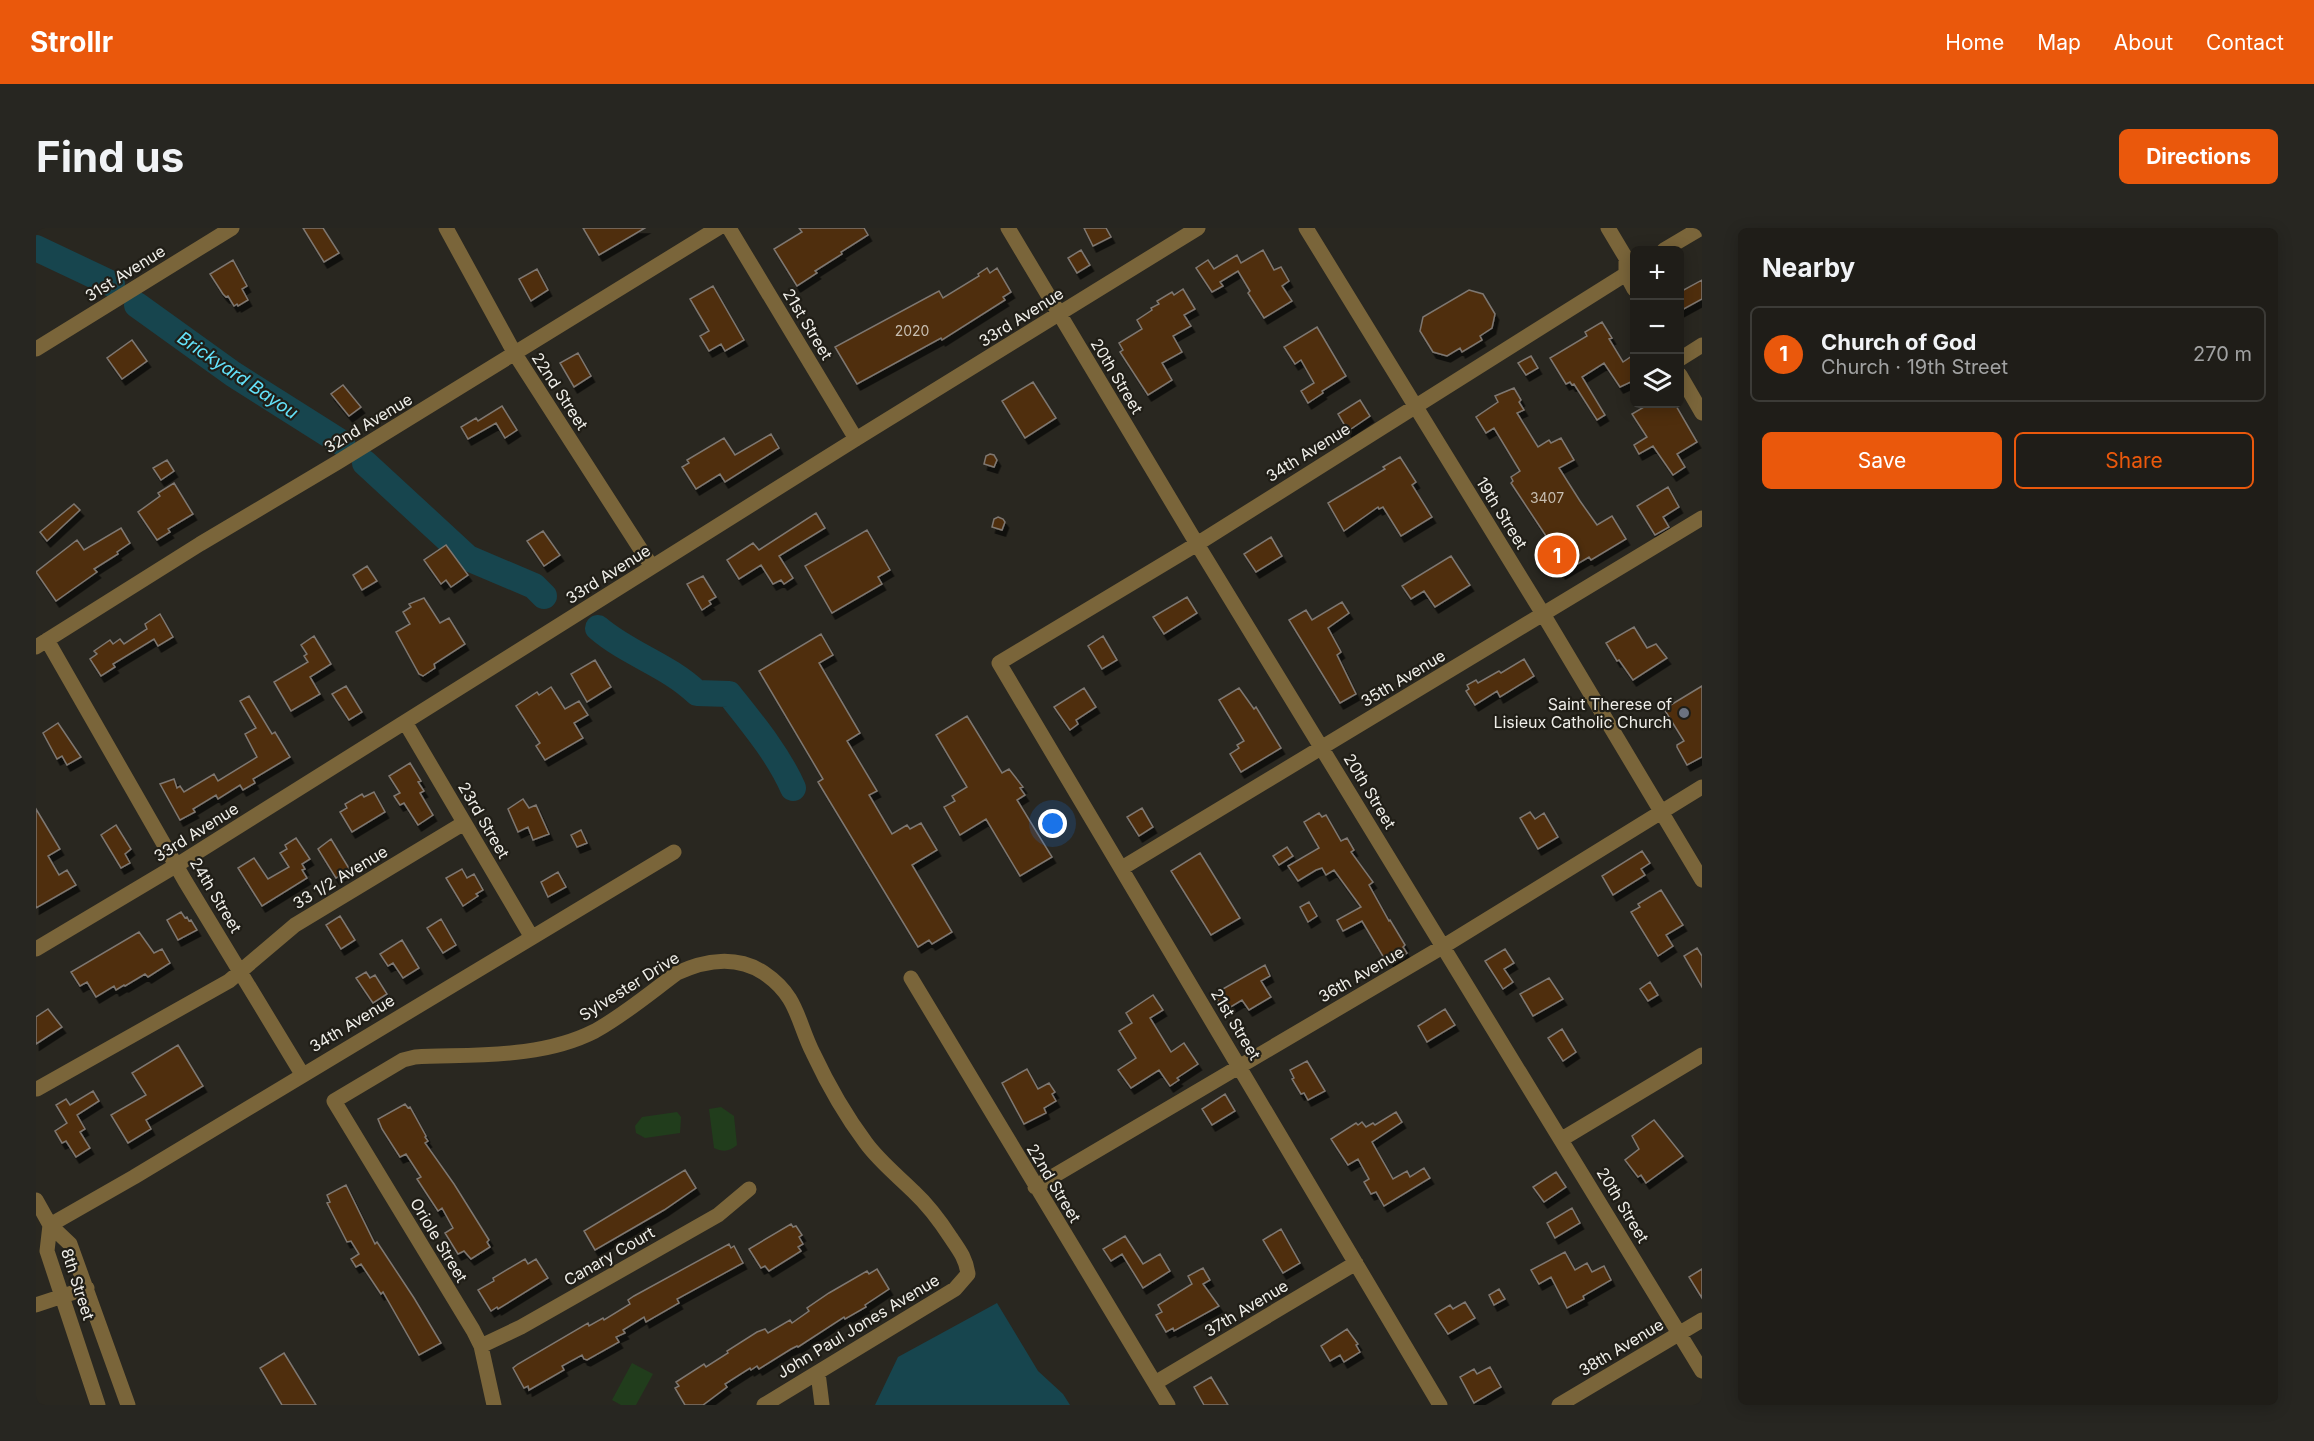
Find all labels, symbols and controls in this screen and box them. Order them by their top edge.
text: Strollr [30,25,113,59]
text: Home [1945,30,2004,55]
text: Map [2037,30,2081,55]
text: About [2114,30,2173,55]
text: Contact [2206,30,2284,55]
button: Directions [2119,129,2278,184]
text: Find us [36,131,184,182]
street label: 31st Avenue [81,240,169,306]
map controls [1630,246,1684,408]
button: + [1630,246,1684,300]
text: Nearby [1762,252,1855,283]
street label: 33rd Avenue [975,283,1067,351]
street label: 21st Street [779,285,837,363]
button: − [1630,300,1684,354]
house number: 2020 [895,322,929,339]
water label: Brickyard Bayou [174,327,302,423]
text: Church of God [1821,329,1976,355]
street label: 20th Street [1087,335,1147,417]
text: 1 [1779,342,1788,366]
text: 270 m [2193,342,2252,366]
street label: 22nd Street [528,348,592,434]
button: layers [1630,354,1684,408]
text: Church · 19th Street [1821,355,2008,379]
street label: 32nd Avenue [320,389,416,457]
street label: 34th Avenue [1262,418,1354,486]
button: Save [1762,432,2002,489]
button: Share [2014,432,2254,489]
street label: 19th Street [1472,473,1532,553]
house number: 3407 [1530,489,1564,506]
pin: 1 [1538,532,1576,578]
street label: 33rd Avenue [562,540,654,608]
street label: 35th Avenue [1357,645,1449,711]
place label: Saint Therese of Lisieux Catholic Church [1493,694,1672,732]
marker: Saint Therese of Lisieux Catholic Church [1677,706,1691,720]
street label: 20th Street [1340,750,1400,832]
street label: 23rd Street [454,778,514,862]
street label: 33rd Avenue [150,798,242,866]
your location [1038,809,1067,838]
street label: 33 1/2 Avenue [289,841,391,913]
street label: 24th Street [186,854,246,936]
street label: 36th Avenue [1315,942,1407,1006]
street label: Sylvester Drive [575,947,683,1025]
street label: 21st Street [1207,985,1265,1063]
street label: 34th Avenue [306,990,398,1056]
street label: 22nd Street [1023,1140,1085,1226]
street label: 20th Street [1593,1164,1653,1246]
street label: Oriole Street [406,1194,472,1286]
street label: Canary Court [560,1222,658,1290]
street label: 8th Street [57,1246,99,1322]
street label: John Paul Jones Avenue [773,1270,943,1382]
street label: 37th Avenue [1200,1275,1292,1341]
street label: 38th Avenue [1575,1314,1667,1380]

